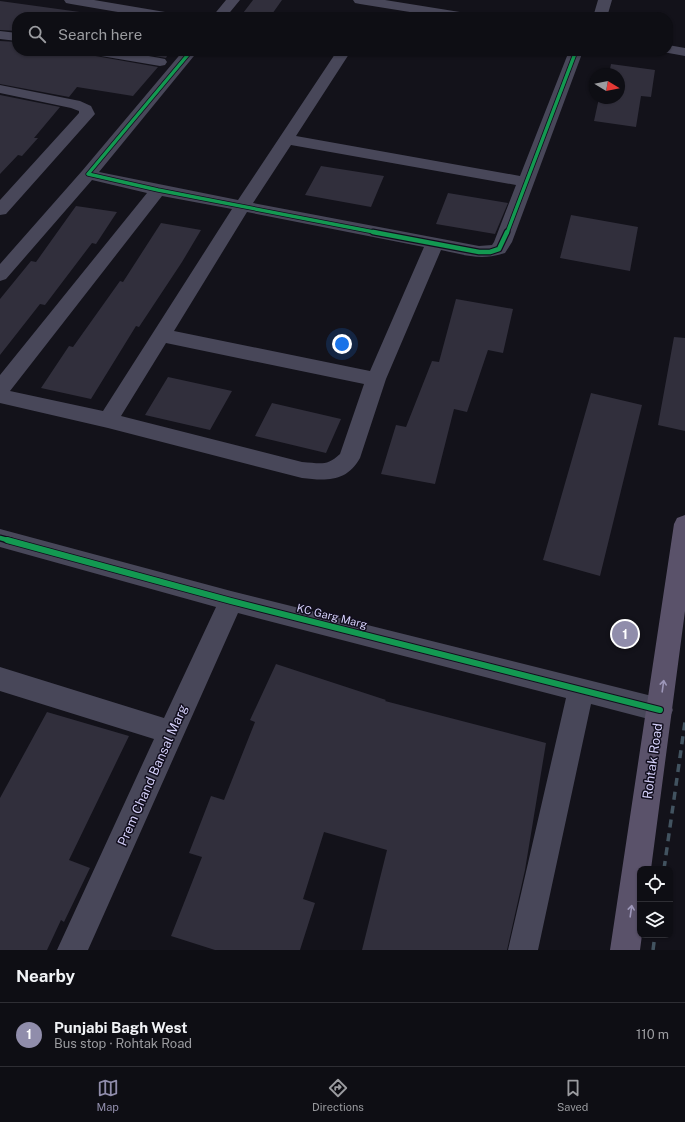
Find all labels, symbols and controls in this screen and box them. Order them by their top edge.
search box [12,12,673,56]
icon: search [26,23,48,45]
text: Search here [58,26,142,43]
north arrow [589,68,625,104]
your location [332,334,352,354]
street label: KC Garg Marg [295,601,369,631]
pin: 1 [612,619,638,649]
one-way arrow [659,680,667,693]
street label: Prem Chand Bansal Marg [115,702,190,848]
street label: Rohtak Road [640,722,665,800]
map controls [637,866,673,938]
button: locate [637,866,673,902]
button: layers [637,902,673,938]
one-way arrow [627,905,635,918]
text: Nearby [16,966,75,986]
text: Punjabi Bagh West [54,1019,188,1036]
text: 1 [26,1027,32,1042]
text: 110 m [636,1027,669,1042]
text: Bus stop · Rohtak Road [54,1036,192,1051]
tab: Map [97,1077,119,1113]
tab: Directions [312,1077,364,1113]
tab: Saved [557,1077,588,1113]

